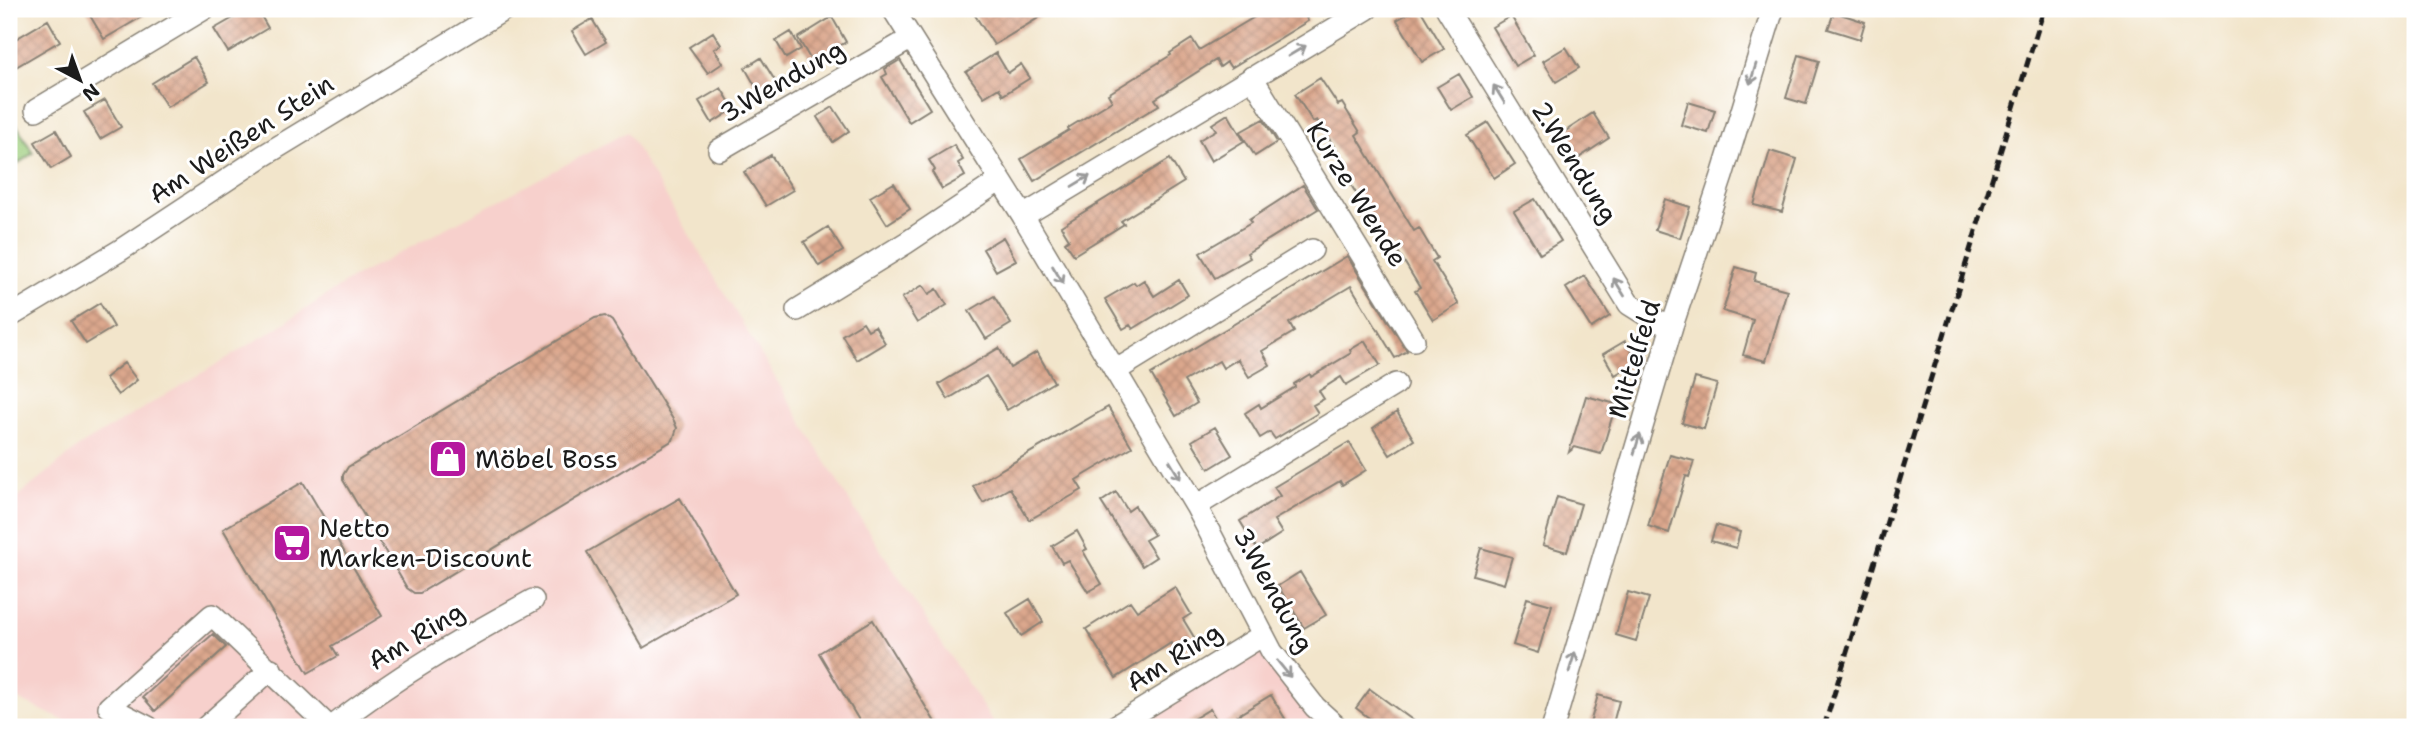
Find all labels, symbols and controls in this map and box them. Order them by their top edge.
street label: 3.Wendung [713,31,850,130]
one-way arrow [1286,44,1306,58]
north arrow [46,46,116,116]
one-way arrow [1746,63,1759,85]
street label: Am Weißen Stein [141,66,340,212]
text: N [77,78,105,107]
one-way arrow [1492,84,1506,104]
street label: 2.Wendung [1524,94,1627,230]
street label: Kurze Wende [1299,114,1416,273]
one-way arrow [1071,174,1091,188]
one-way arrow [1051,265,1065,285]
one-way arrow [1612,278,1626,298]
street label: Mittelfeld [1599,295,1668,423]
one-way arrow [1632,433,1645,455]
shop icon: Möbel Boss [427,438,469,480]
place label: Möbel Boss [475,441,618,476]
one-way arrow [1168,460,1182,480]
place label: Netto Marken-Discount [319,510,532,575]
street label: 3.Wendung [1226,521,1323,659]
supermarket icon: Netto Marken-Discount [271,522,313,564]
street label: Am Ring [361,593,470,678]
street label: Am Ring [1119,614,1228,700]
one-way arrow [1567,651,1580,673]
one-way arrow [1276,660,1292,678]

